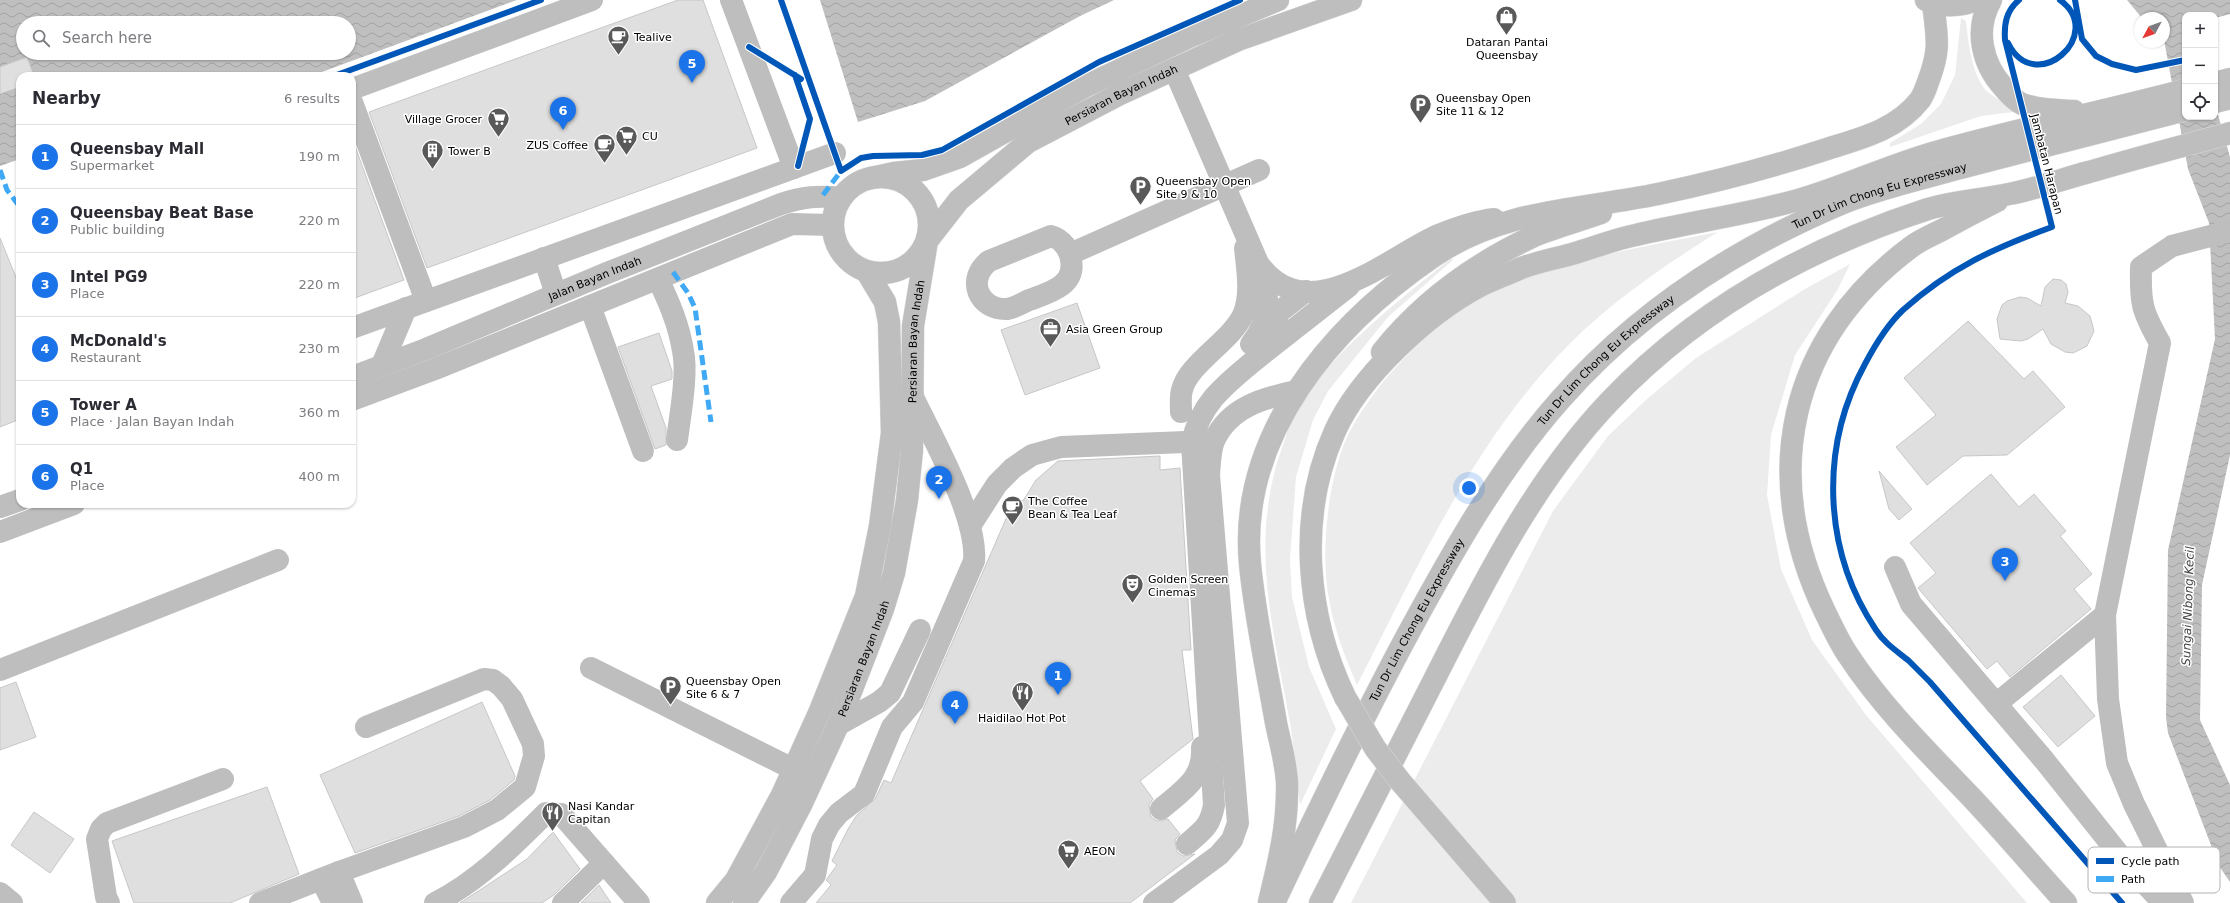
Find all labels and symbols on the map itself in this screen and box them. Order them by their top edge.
shop icon: Dataran Pantai Queensbay [1494,3,1520,36]
north arrow [2134,12,2170,48]
cafe icon: Tealive [606,24,632,57]
place label: Tealive [633,31,672,44]
place label: Dataran Pantai Queensbay [1466,36,1548,62]
pin: 5 [679,50,705,83]
street label: Persiaran Bayan Indah [1063,62,1180,129]
parking icon: Queensbay Open Site 11 & 12 [1408,91,1434,124]
place label: Queensbay Open Site 11 & 12 [1436,92,1531,118]
pin: 6 [550,97,576,130]
supermarket icon: Village Grocer [485,106,511,139]
street label: Jambatan Harapan [2028,112,2065,216]
place label: Village Grocer [405,113,482,126]
supermarket icon: CU [613,123,639,156]
place label: CU [642,130,658,143]
cafe icon: ZUS Coffee [591,132,617,165]
building icon: Tower B [419,138,445,171]
place label: ZUS Coffee [526,139,588,152]
place label: Tower B [447,145,491,158]
street label: Tun Dr Lim Chong Eu Expressway [1789,160,1969,232]
parking icon: Queensbay Open Site 9 & 10 [1127,174,1153,207]
place label: Queensbay Open Site 9 & 10 [1156,175,1251,201]
street label: Jalan Bayan Indah [546,254,643,304]
street label: Persiaran Bayan Indah [906,279,928,403]
street label: Tun Dr Lim Chong Eu Expressway [1535,292,1677,429]
office icon: Asia Green Group [1038,316,1064,349]
place label: Asia Green Group [1066,323,1163,336]
pin: 2 [926,466,952,499]
your location [1459,478,1479,498]
cafe icon: The Coffee Bean & Tea Leaf [1000,494,1026,527]
place label: The Coffee Bean & Tea Leaf [1027,495,1118,521]
street label: Tun Dr Lim Chong Eu Expressway [1367,536,1467,705]
water label: Sungai Nibong Kecil [2179,545,2197,666]
pin: 3 [1992,548,2018,581]
theatre icon: Golden Screen Cinemas [1119,572,1145,605]
place label: Golden Screen Cinemas [1148,573,1228,599]
street label: Persiaran Bayan Indah [836,599,892,719]
pin: 1 [1045,662,1071,695]
parking icon: Queensbay Open Site 6 & 7 [658,674,684,707]
place label: Queensbay Open Site 6 & 7 [686,675,781,701]
restaurant icon: Haidilao Hot Pot [1009,679,1035,712]
pin: 4 [942,691,968,724]
place label: Haidilao Hot Pot [978,712,1067,725]
restaurant icon: Nasi Kandar Capitan [540,799,566,832]
place label: Nasi Kandar Capitan [568,800,635,826]
supermarket icon: AEON [1056,838,1082,871]
place label: AEON [1084,845,1115,858]
legend [2088,847,2220,893]
text: Cycle path [2121,855,2180,868]
text: Path [2121,873,2145,886]

